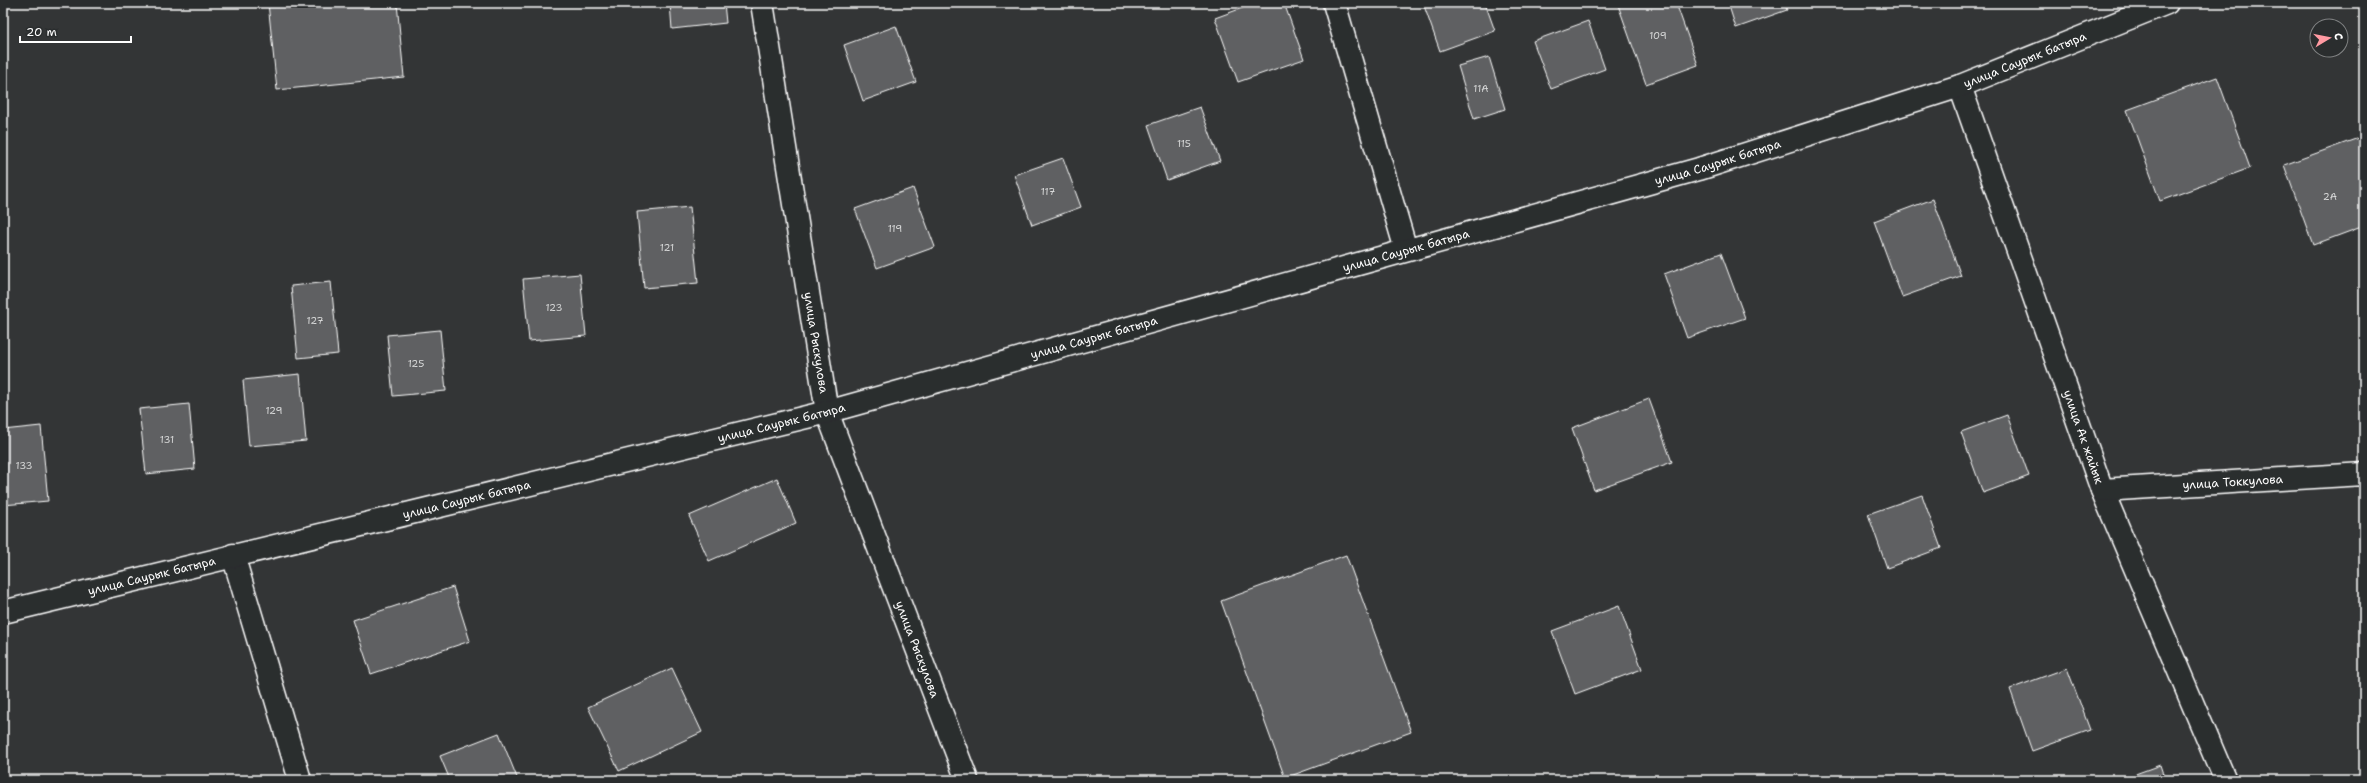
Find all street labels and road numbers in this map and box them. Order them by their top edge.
street label: улица Саурык батыра [1961,28,2089,92]
street label: улица Саурык батыра [1653,135,1783,189]
street label: улица Саурык батыра [1341,225,1472,276]
street label: улица Рыскулова [800,291,832,395]
street label: улица Саурык батыра [1029,312,1160,363]
street label: улица Ак жайык [2059,388,2107,487]
street label: улица Саурык батыра [716,399,848,446]
street label: улица Токкулова [2182,471,2284,493]
street label: улица Саурык батыра [401,476,533,523]
street label: улица Саурык батыра [86,553,218,599]
street label: улица Рыскулова [892,599,943,701]

